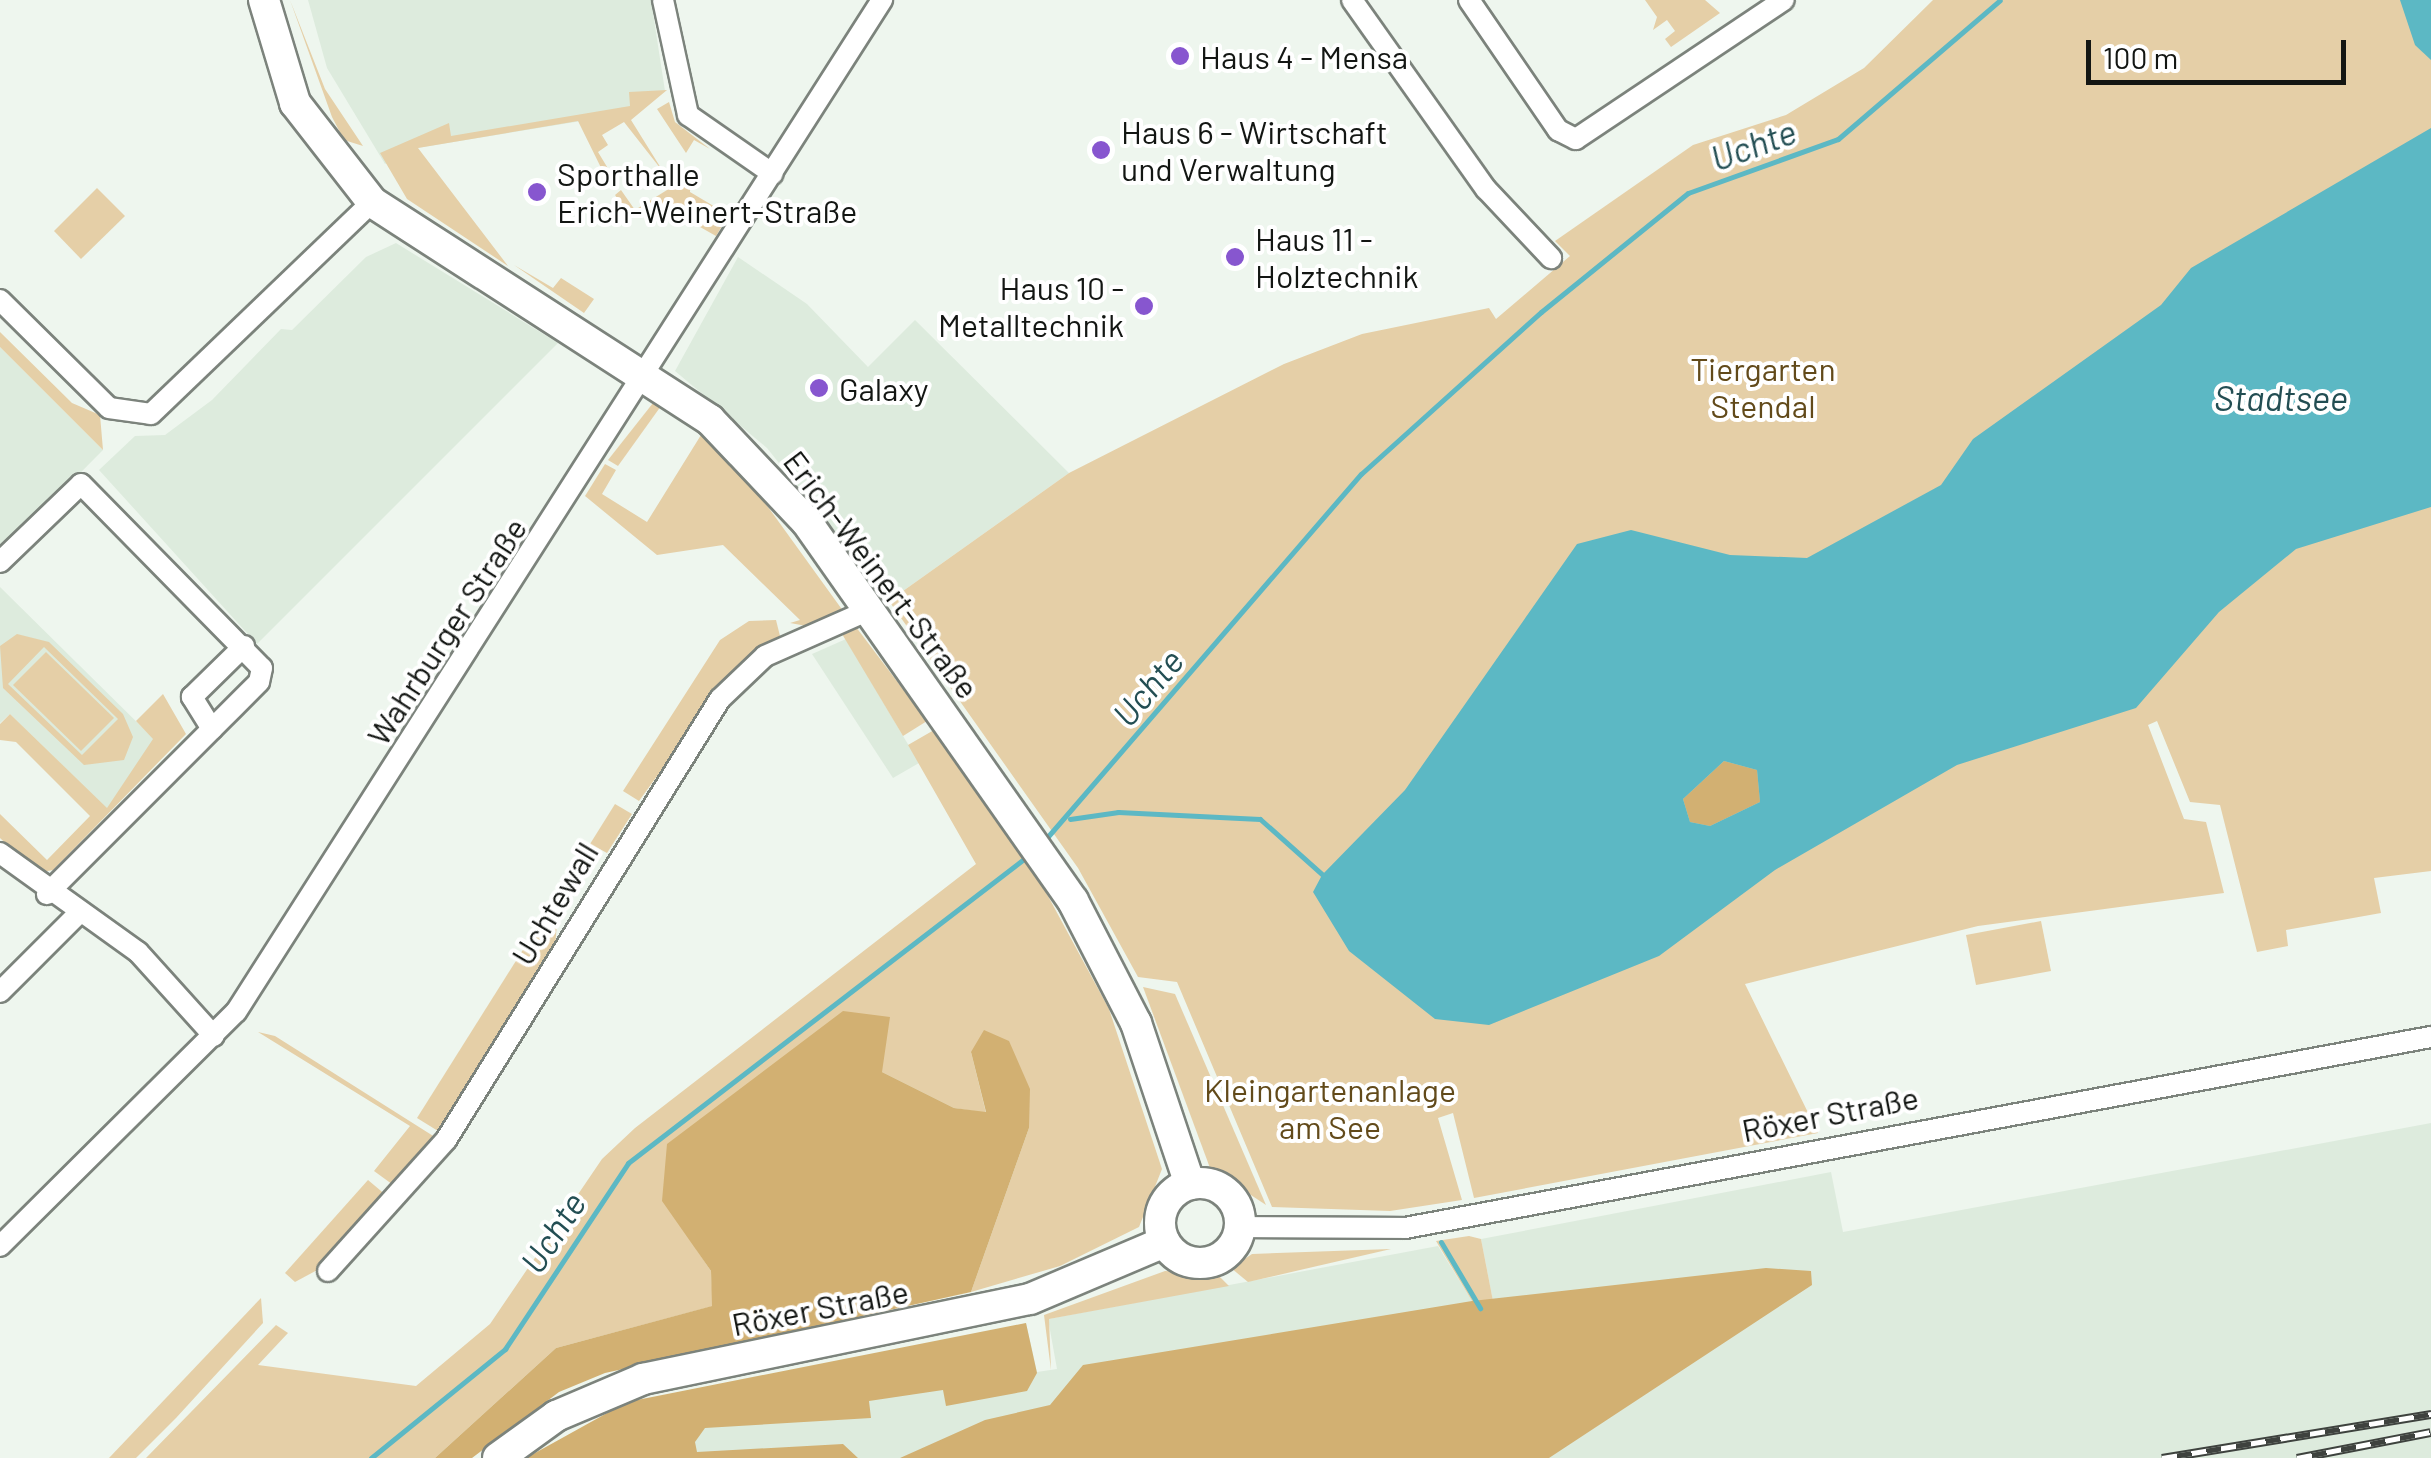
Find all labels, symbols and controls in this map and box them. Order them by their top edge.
scale bar [2091,20,2351,82]
place label: Haus 4 - Mensa [1200,37,1408,75]
text: 100 m [2103,39,2178,75]
marker: Haus 4 - Mensa [1169,45,1191,67]
water label: Uchte [1705,109,1801,179]
place label: Haus 6 - Wirtschaft und Verwaltung [1121,113,1388,188]
marker: Haus 6 - Wirtschaft und Verwaltung [1090,139,1112,161]
place label: Sporthalle Erich-Weinert-Straße [557,155,857,230]
marker: Sporthalle Erich-Weinert-Straße [526,181,548,203]
place label: Haus 11 - Holztechnik [1255,220,1419,295]
marker: Haus 11 - Holztechnik [1224,246,1246,268]
place label: Haus 10 - Metalltechnik [938,269,1124,344]
marker: Haus 10 - Metalltechnik [1133,295,1155,317]
park label: Tiergarten Stendal [1690,350,1836,425]
place label: Galaxy [839,369,928,407]
water label: Stadtsee [2214,376,2348,418]
marker: Galaxy [808,377,830,399]
street label: Erich-Weinert-Straße [776,443,988,705]
street label: Wahrburger Straße [358,510,534,752]
water label: Uchte [1103,640,1191,734]
street label: Uchtewall [502,835,606,971]
park label: Kleingartenanlage am See [1204,1071,1456,1146]
street label: Röxer Straße [1738,1077,1922,1149]
water label: Uchte [510,1184,594,1280]
street label: Röxer Straße [728,1271,912,1343]

